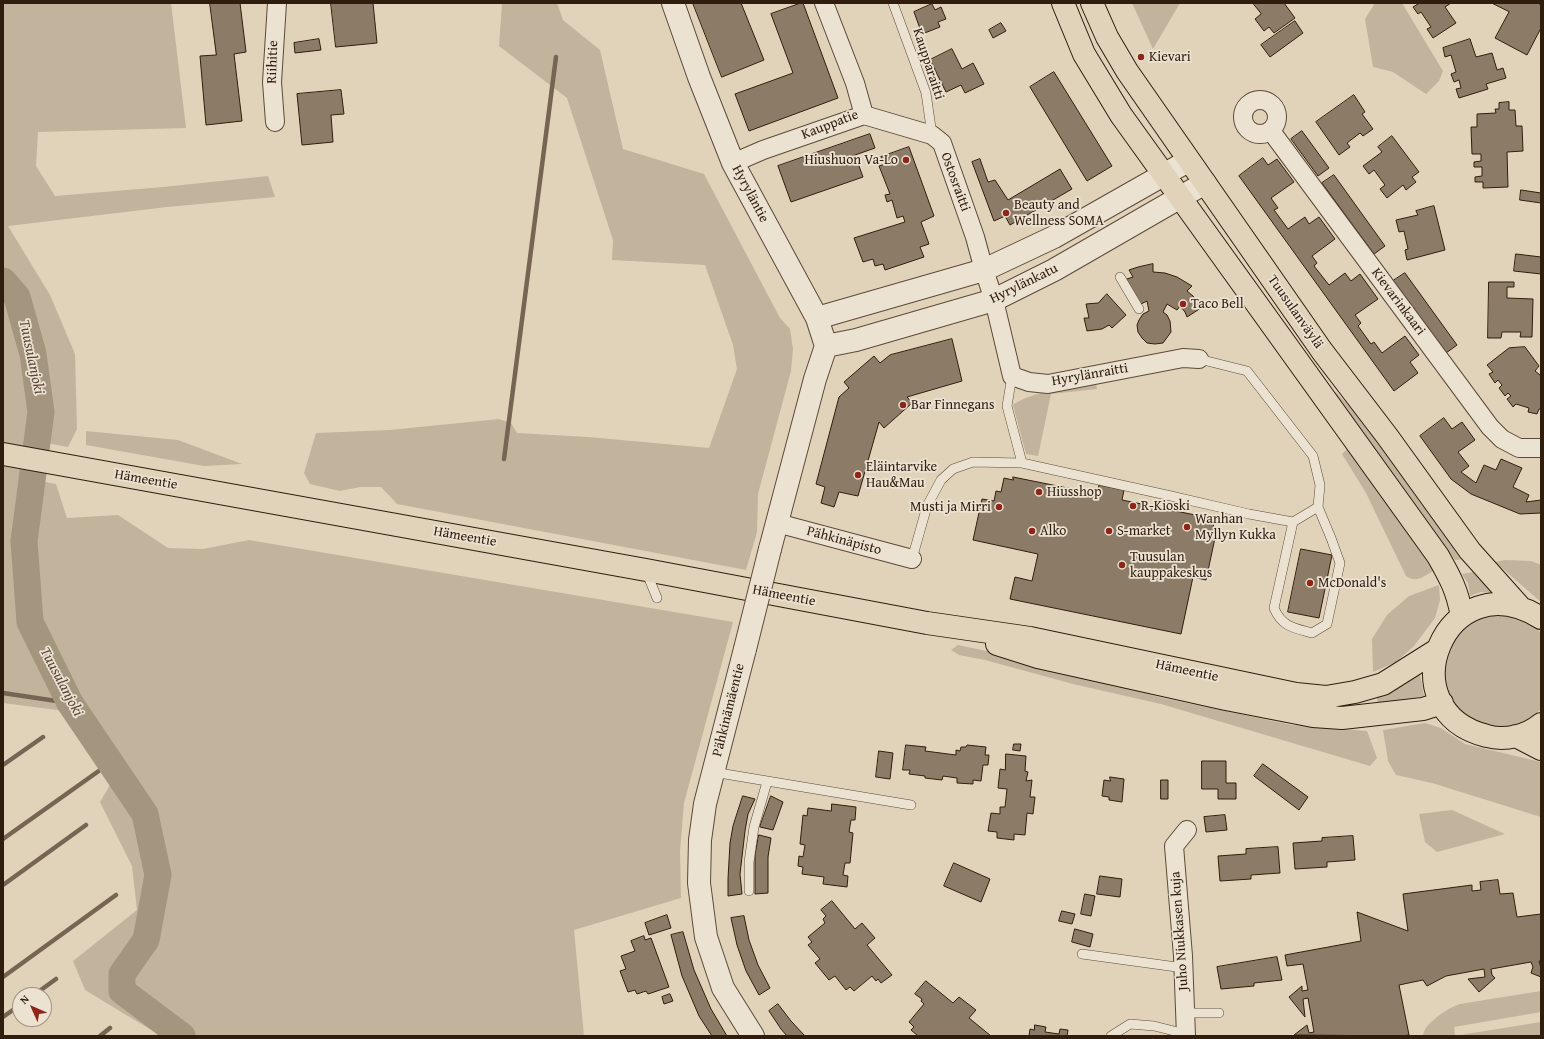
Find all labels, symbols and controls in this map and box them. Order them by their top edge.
street label: Kaupparaitti [909,26,947,102]
street label: Riihitie [264,40,282,84]
place label: Kievari [1149,49,1191,65]
marker: Kievari [1136,52,1146,62]
street label: Kauppatie [799,106,861,144]
street label: Ostosraitti [937,150,973,214]
place label: Hiushuon Va-Lo [804,152,898,168]
marker: Hiushuon Va-Lo [901,155,911,165]
street label: Hyryläntie [728,162,772,226]
place label: Beauty and Wellness SOMA [1014,197,1104,230]
marker: Beauty and Wellness SOMA [1001,208,1011,218]
street label: Hyrylänkatu [987,260,1061,308]
street label: Kievarinkaari [1367,265,1429,339]
street label: Tuusulanväylä [1264,272,1326,352]
place label: Taco Bell [1191,296,1244,312]
marker: Taco Bell [1178,299,1188,309]
water label: Tuusulanjoki [14,318,48,396]
street label: Hyrylänraitti [1050,360,1130,390]
place label: Bar Finnegans [911,397,994,413]
marker: Bar Finnegans [898,400,908,410]
place label: Eläintarvike Hau&Mau [866,459,937,492]
street label: Hämeentie [113,466,179,494]
marker: Eläintarvike Hau&Mau [853,470,863,480]
place label: Hiusshop [1047,484,1101,500]
marker: Hiusshop [1034,487,1044,497]
place label: R-Kioski [1141,498,1190,514]
place label: Musti ja Mirri [910,499,991,515]
marker: R-Kioski [1128,501,1138,511]
marker: Musti ja Mirri [994,502,1004,512]
place label: Wanhan Myllyn Kukka [1195,511,1276,544]
marker: Wanhan Myllyn Kukka [1182,522,1192,532]
street label: Hämeentie [432,523,498,551]
street label: Pähkinäpisto [805,523,883,559]
place label: Alko [1040,523,1066,539]
place label: S-market [1117,523,1171,539]
marker: Alko [1027,526,1037,536]
marker: S-market [1104,526,1114,536]
place label: Tuusulan kauppakeskus [1130,549,1212,582]
marker: Tuusulan kauppakeskus [1117,560,1127,570]
place label: McDonald's [1318,575,1386,591]
marker: McDonald's [1305,578,1315,588]
street label: Hämeentie [751,582,817,610]
water label: Tuusulanjoki [35,644,87,720]
street label: Hämeentie [1154,656,1220,686]
street label: Pähkinämäentie [709,662,749,758]
street label: Juho Niukkasen kuja [1167,871,1193,991]
north arrow [12,987,52,1027]
text: N [16,991,32,1007]

